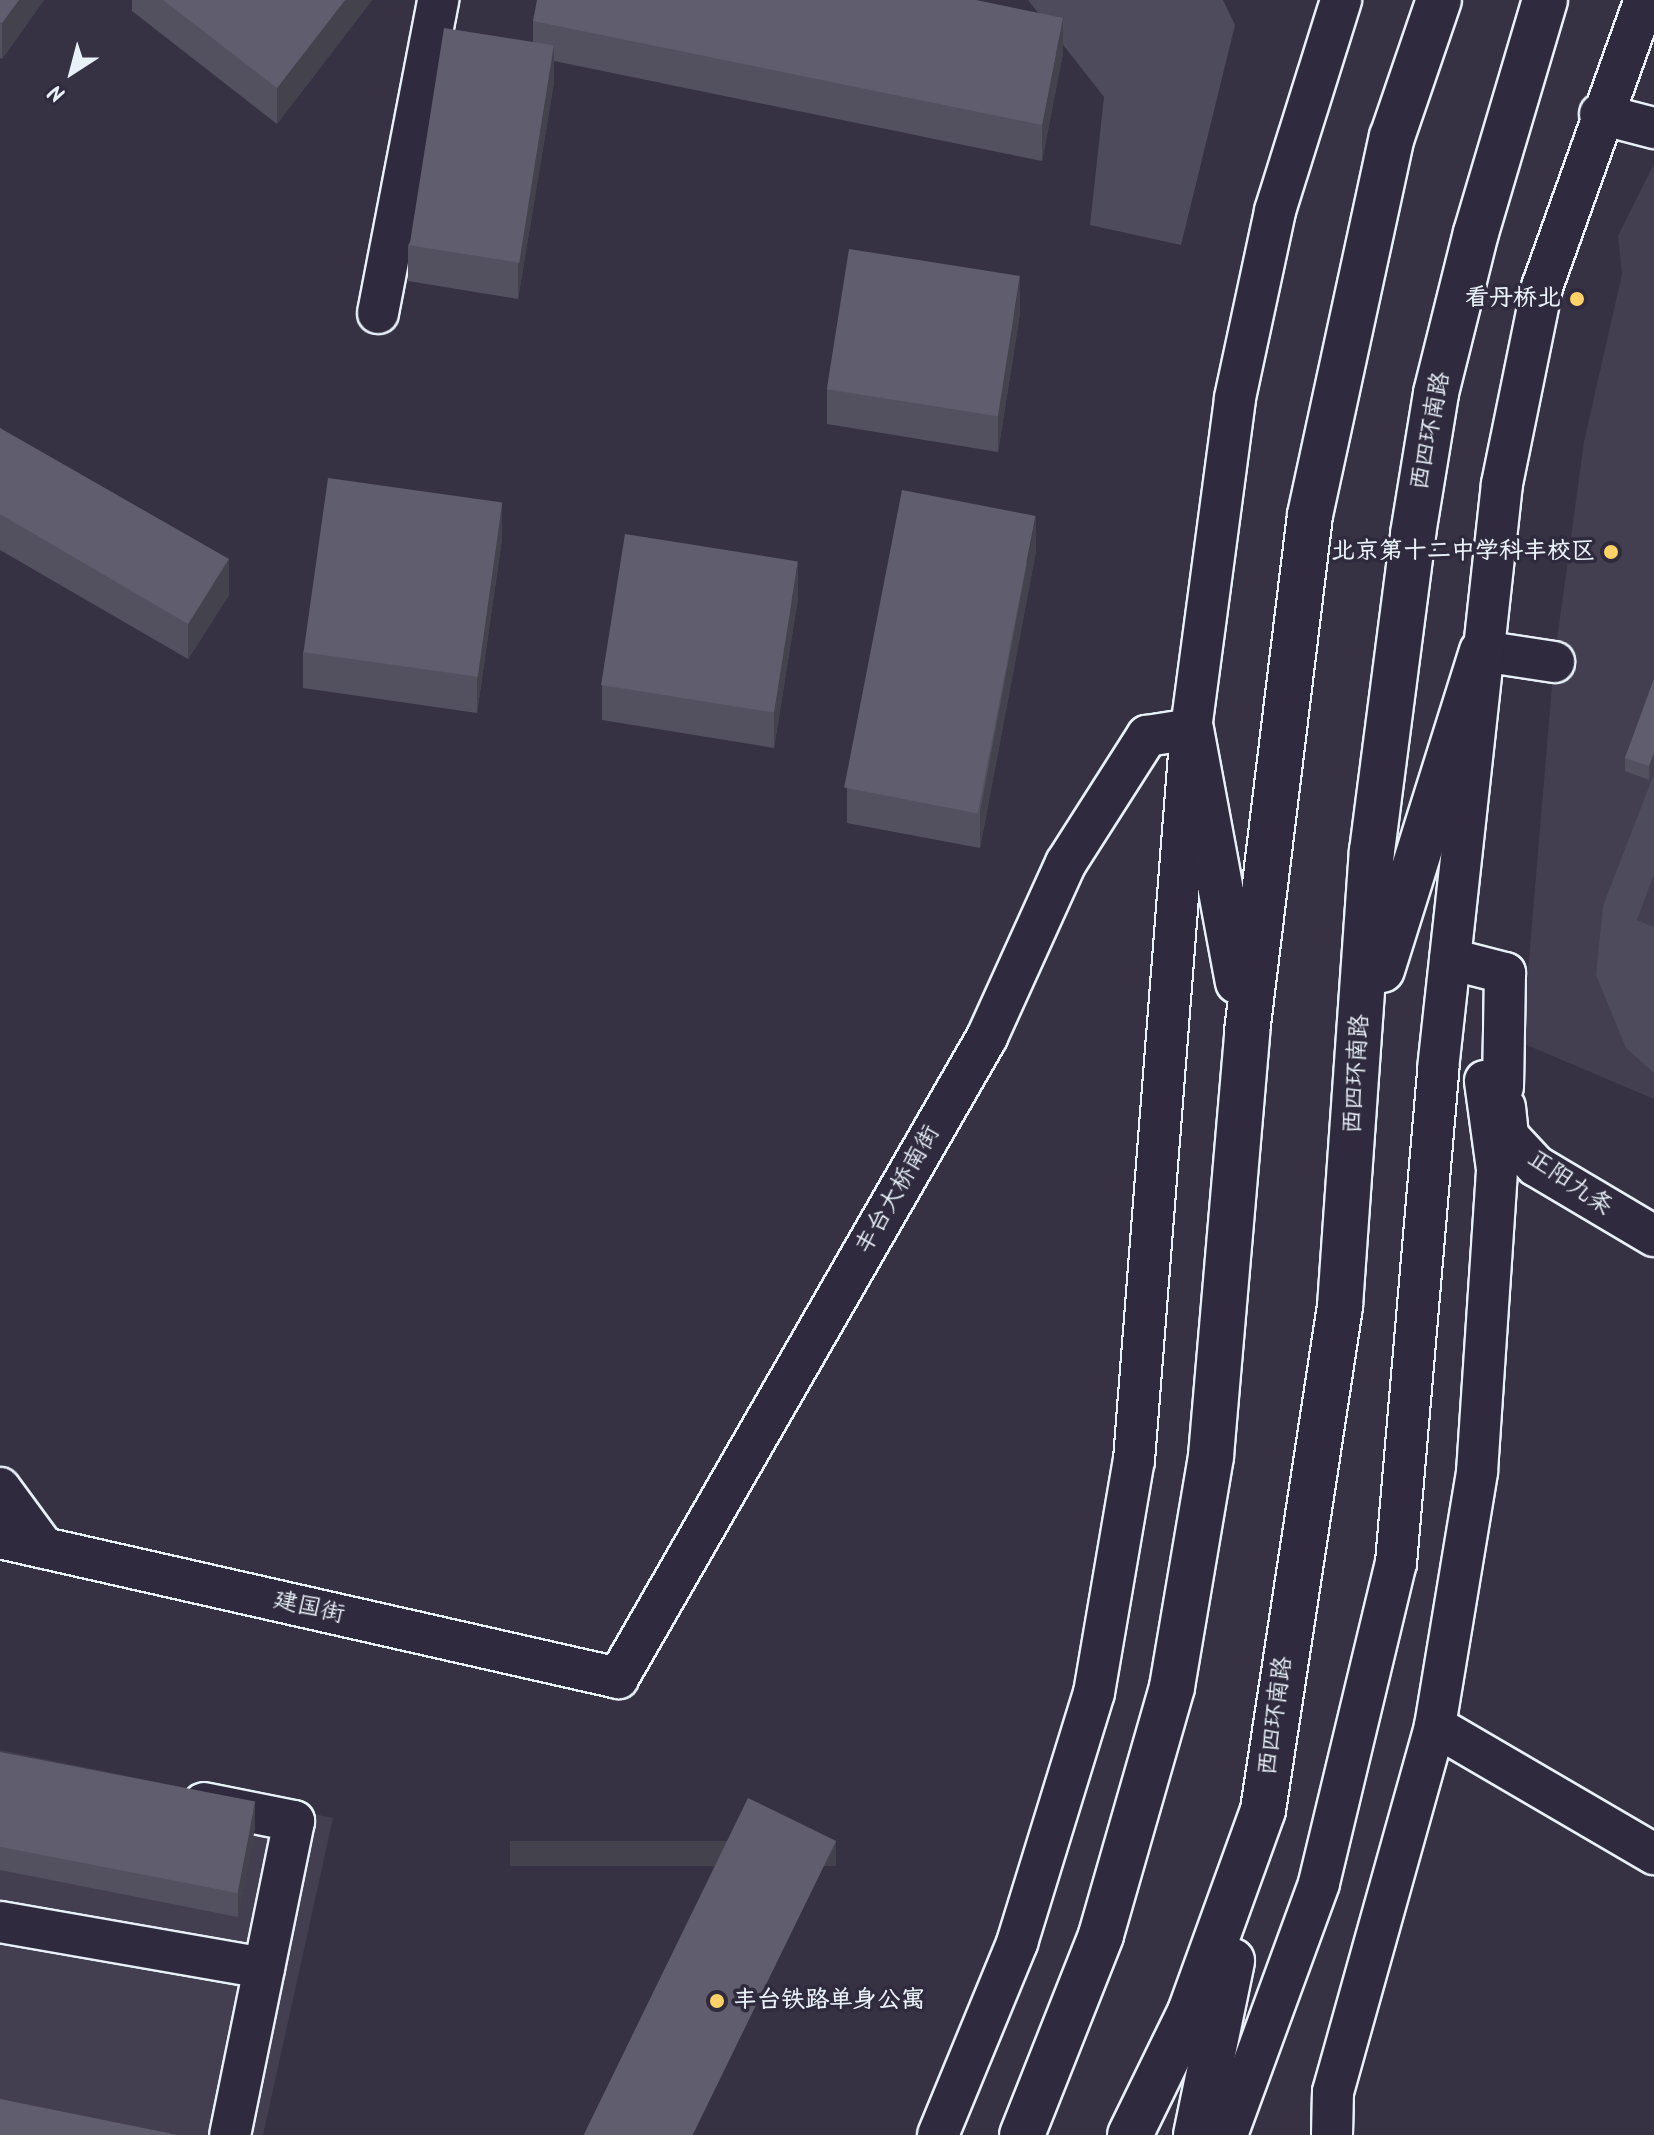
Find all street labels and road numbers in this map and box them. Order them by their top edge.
street label: 西四环南路 [1405,369,1457,493]
street label: 西四环南路 [1338,1013,1376,1135]
street label: 丰台大桥南街 [850,1120,946,1260]
street label: 正阳九条 [1522,1144,1618,1222]
street label: 建国街 [271,1586,347,1630]
street label: 西四环南路 [1253,1655,1299,1777]

